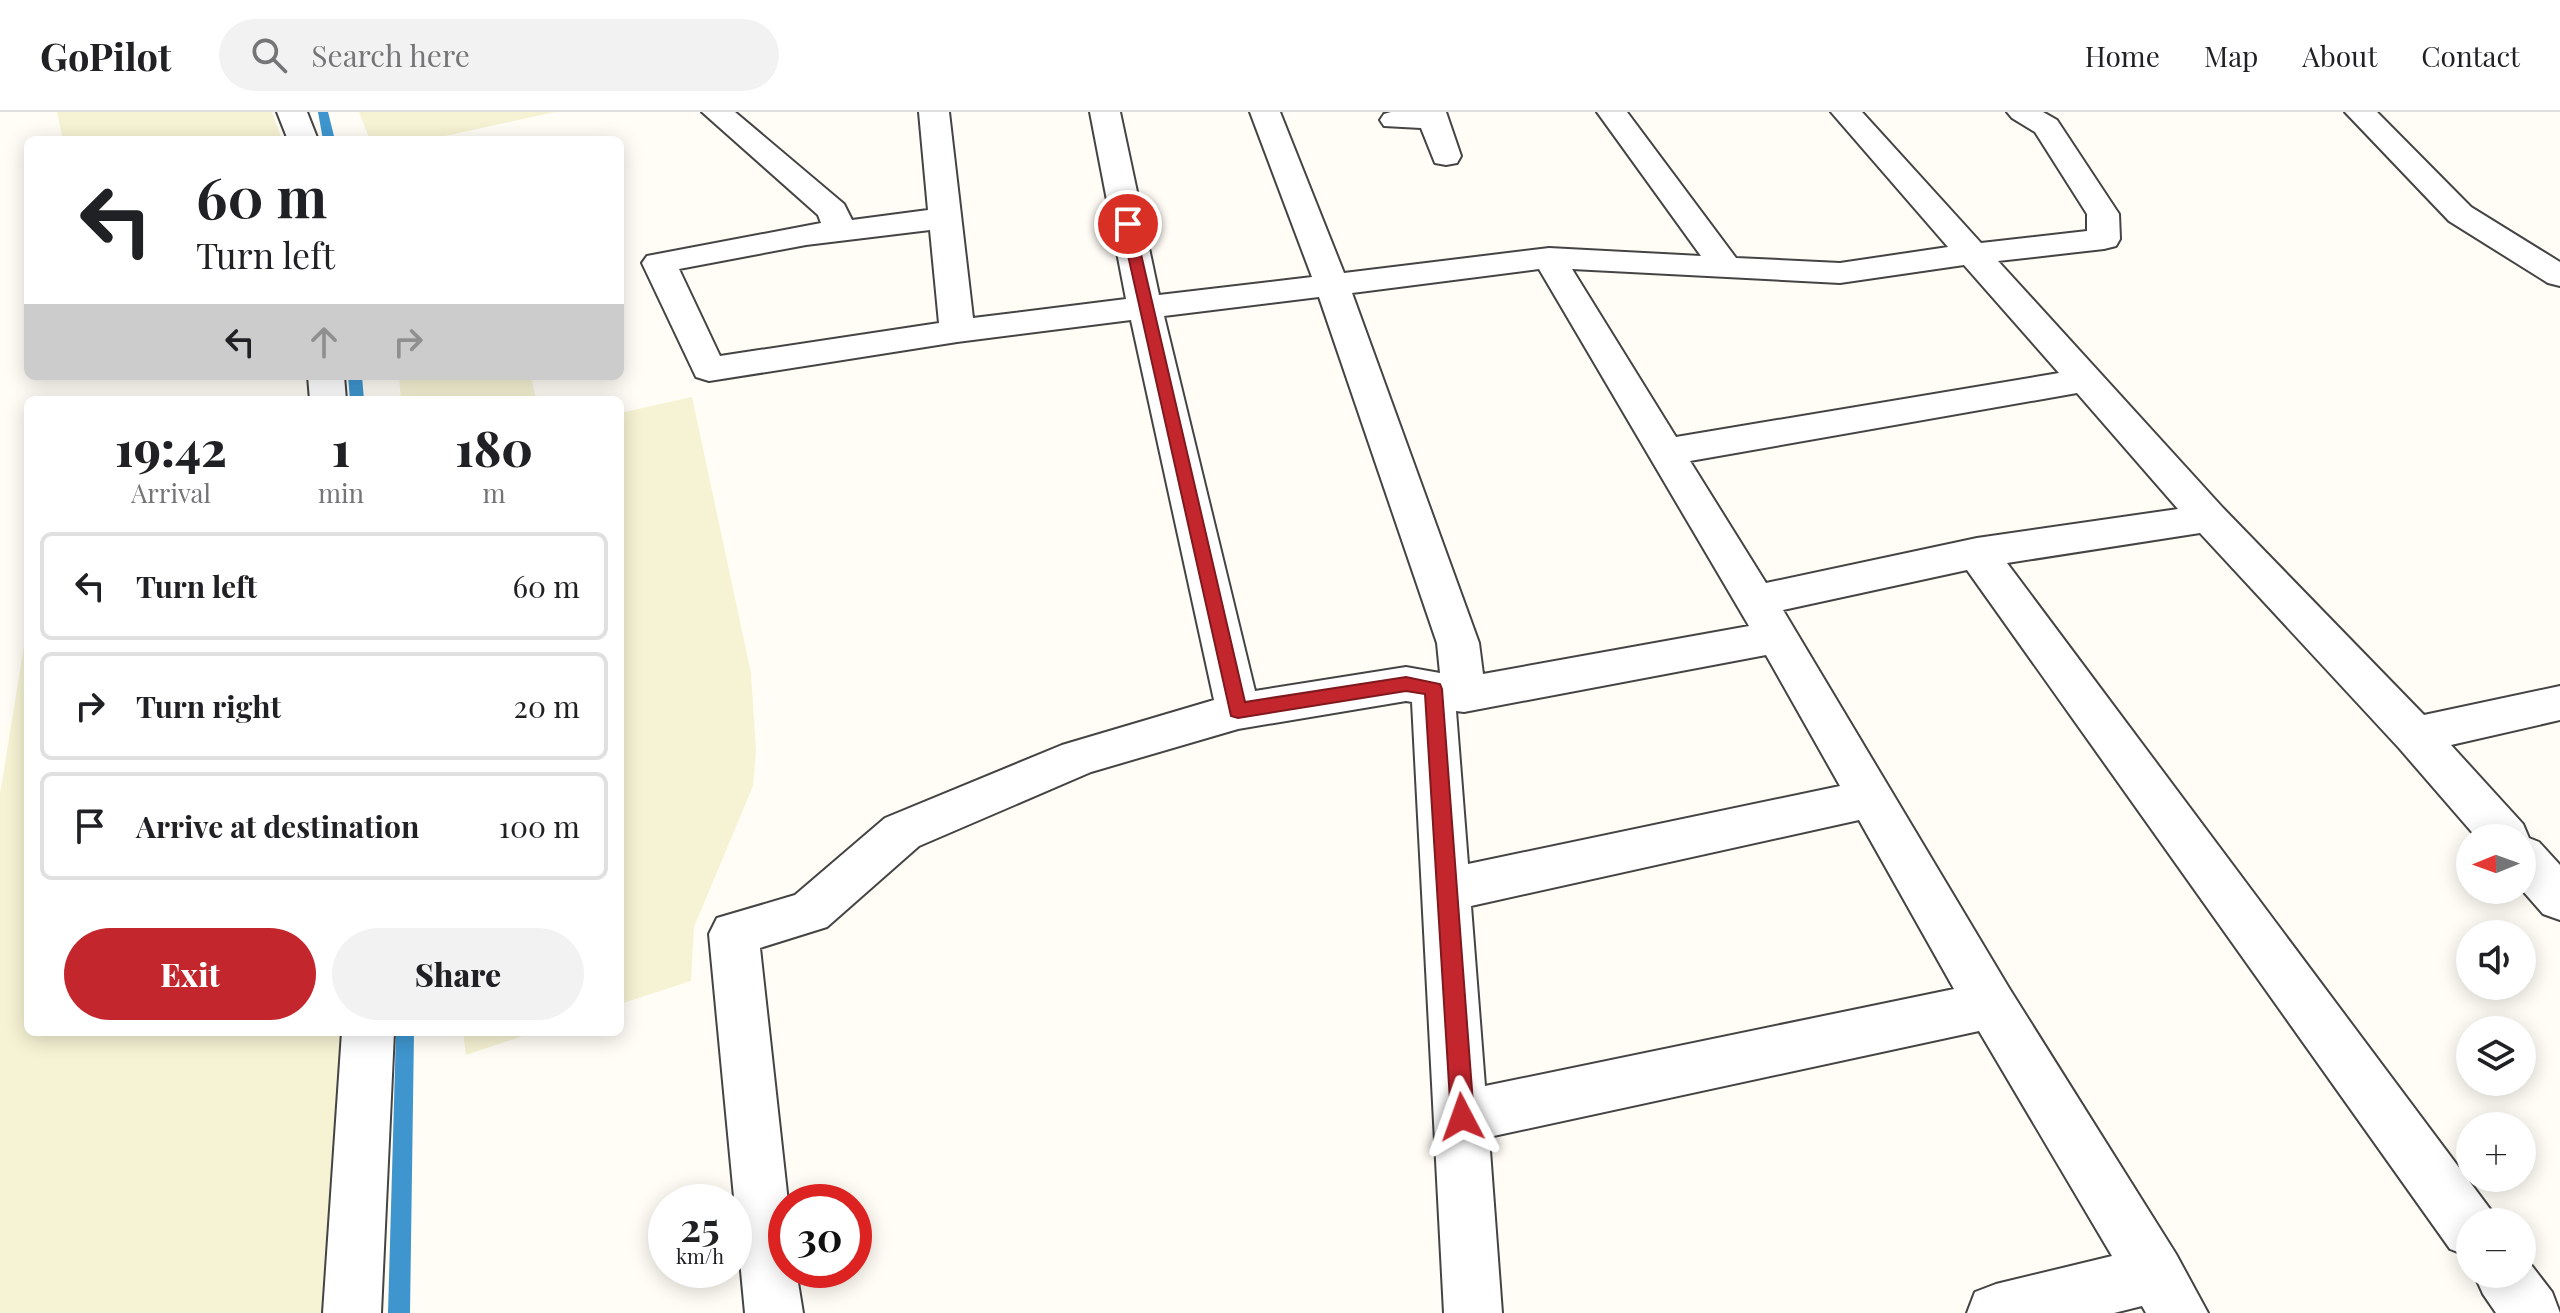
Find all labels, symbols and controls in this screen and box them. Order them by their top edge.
search box [219,19,779,91]
text: GoPilot [40,30,171,81]
icon: search [247,33,291,77]
text: Search here [311,35,470,75]
text: Home [2085,37,2160,74]
text: Map [2204,37,2258,74]
text: About [2302,37,2377,74]
text: Contact [2421,37,2520,74]
text: 60 m [196,158,327,233]
icon: left [64,168,168,272]
pin [1094,190,1162,258]
icon: arrive [1106,202,1150,246]
text: Turn left [196,230,335,278]
icon: left [218,320,262,364]
icon: ahead [302,320,346,364]
icon: right [386,320,430,364]
text: 19:42 [115,415,227,479]
text: 1 [332,415,350,479]
text: 180 [455,415,533,479]
text: Arrival [131,475,211,510]
text: min [318,475,364,510]
text: m [483,475,506,510]
icon: left [68,564,112,608]
text: Turn left [136,566,257,606]
text: 60 m [512,566,580,606]
icon: right [68,684,112,728]
text: Turn right [136,686,281,726]
text: 20 m [514,686,580,726]
icon: arrive [68,804,112,848]
text: Arrive at destination [136,806,419,846]
text: 100 m [499,806,580,846]
north arrow [2456,824,2536,904]
map controls [2456,824,2536,1288]
button: sound [2456,920,2536,1000]
button: Exit [64,928,316,1020]
button: Share [332,928,584,1020]
button: layers [2456,1016,2536,1096]
position arrow [1420,1075,1504,1159]
button: + [2456,1112,2536,1192]
speed limit sign: 30 [768,1184,872,1288]
text: 25 [680,1199,720,1252]
button: − [2456,1208,2536,1288]
text: km/h [676,1242,724,1269]

